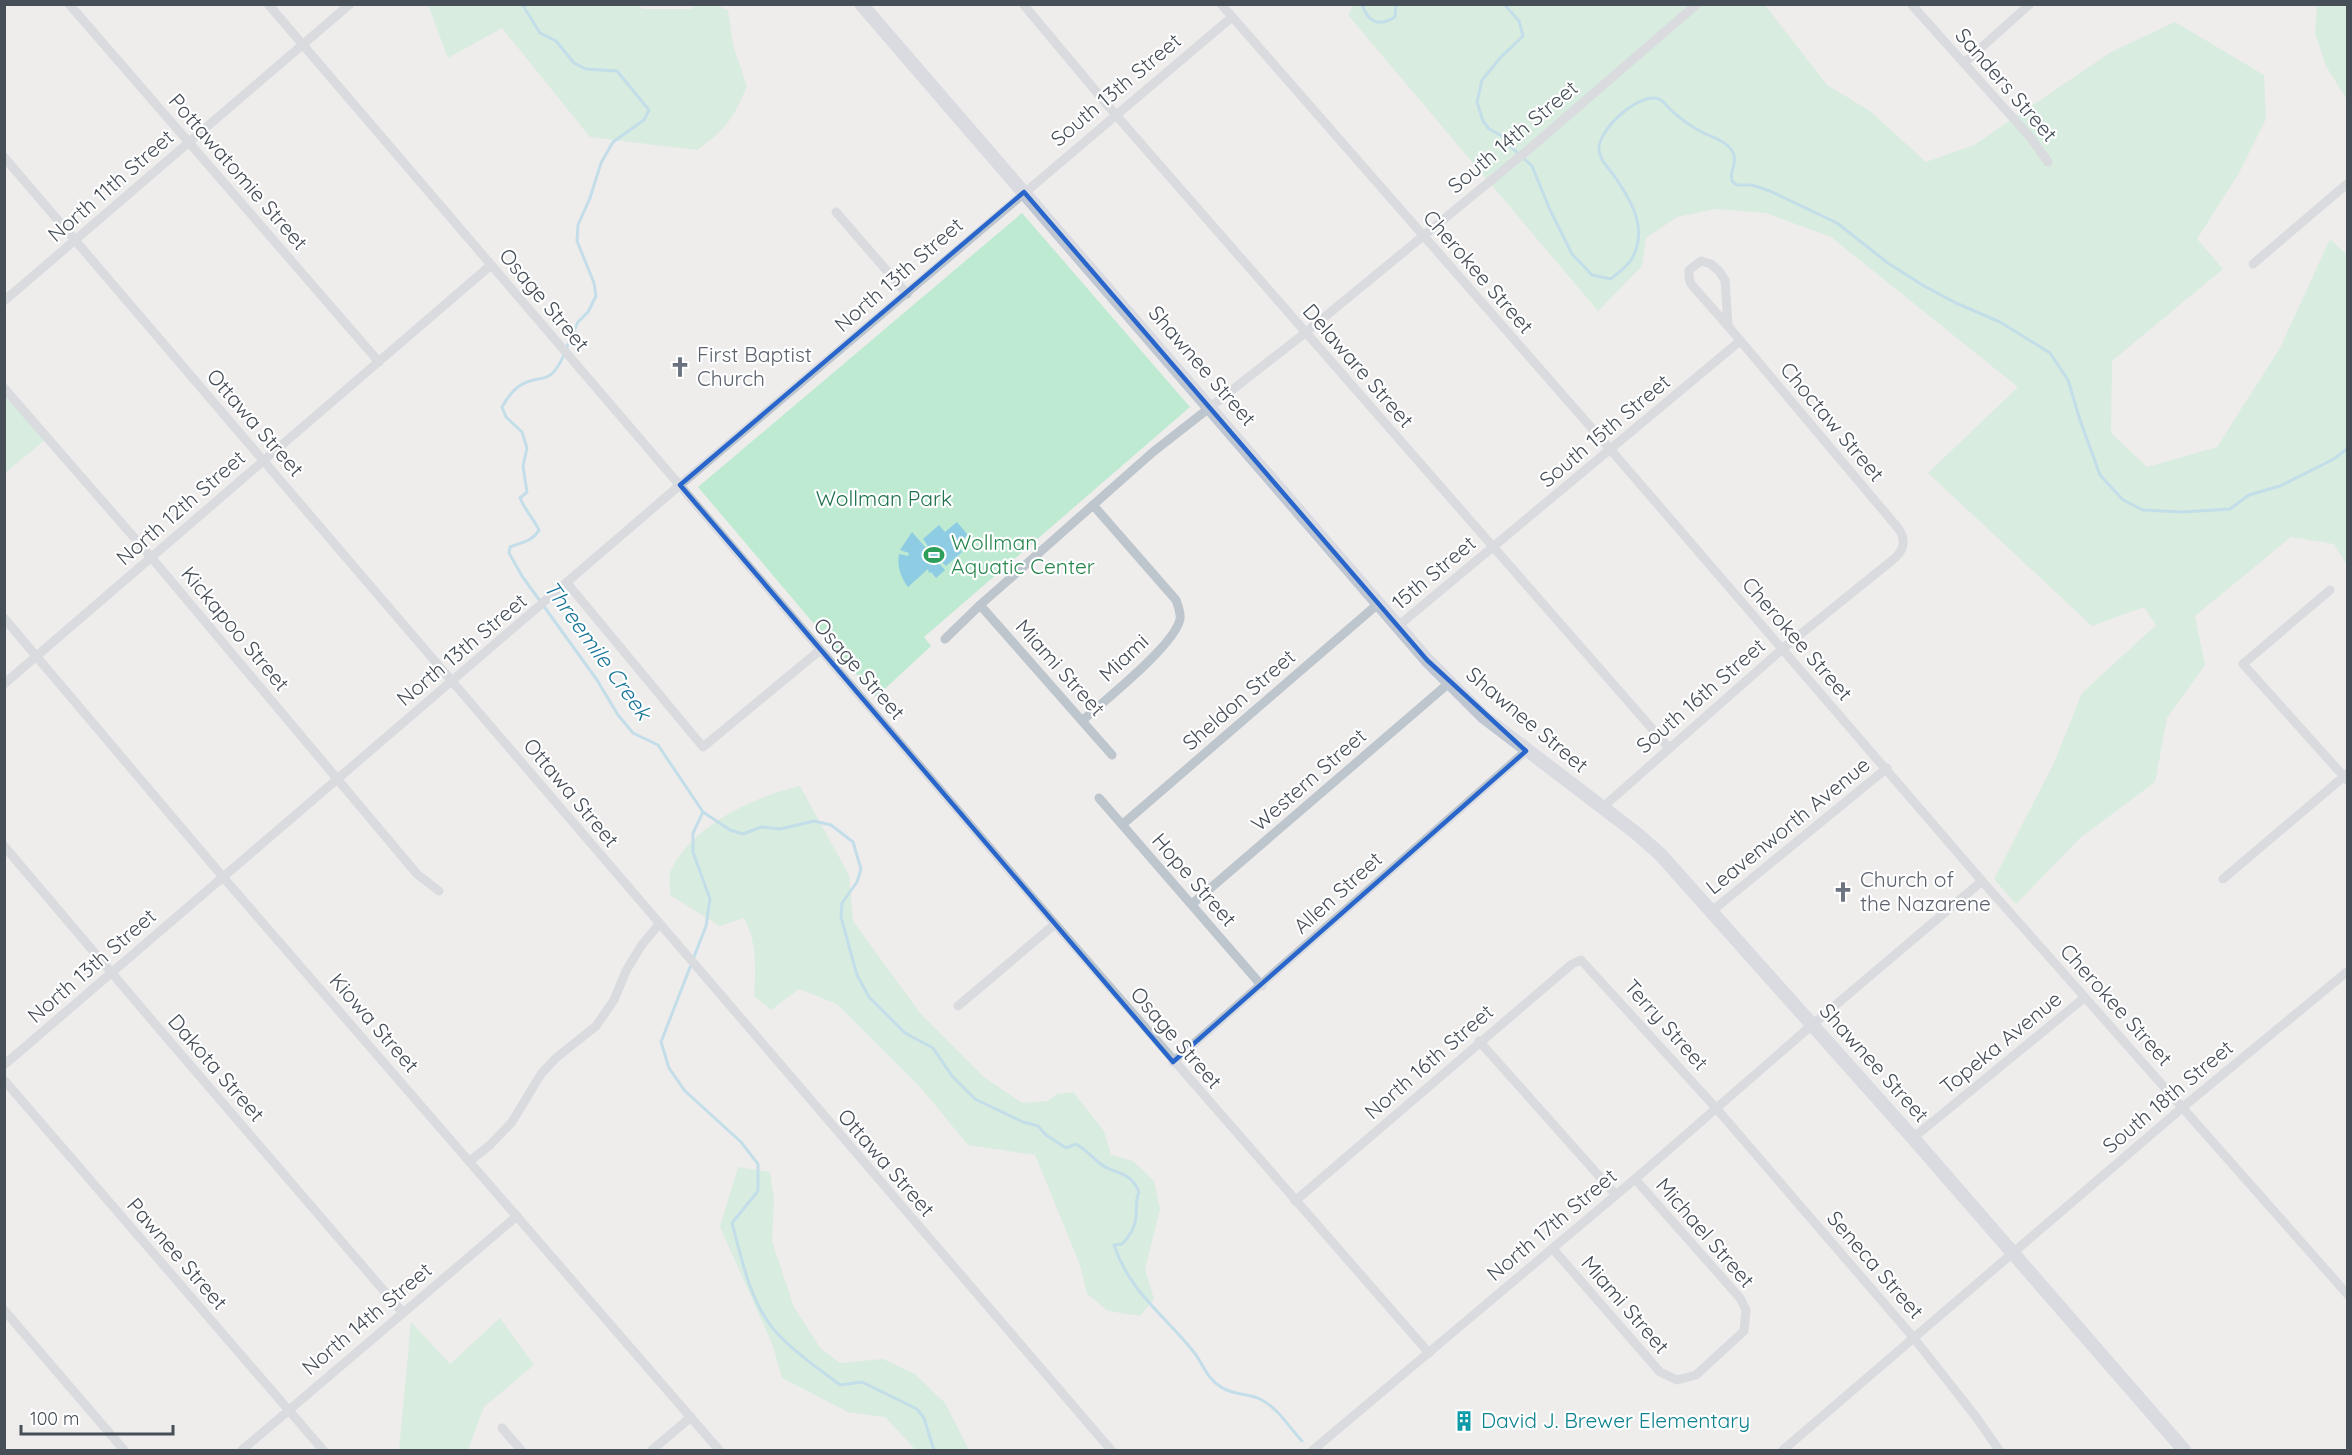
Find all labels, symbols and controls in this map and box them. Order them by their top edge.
street label: Sanders Street [1950,22,2063,147]
street label: South 13th Street [1045,27,1186,151]
street label: South 14th Street [1442,74,1583,198]
street label: Pottawatomie Street [164,88,314,255]
street label: North 11th Street [42,123,179,247]
street label: Cherokee Street [1418,204,1540,339]
street label: North 13th Street [829,211,968,337]
street label: Osage Street [494,243,595,356]
street label: Delaware Street [1298,298,1420,433]
street label: Shawnee Street [1143,300,1262,431]
place label: First Baptist Church [697,341,812,391]
church icon: First Baptist Church [668,355,692,379]
street label: Choctaw Street [1775,356,1890,486]
street label: Ottawa Street [202,363,310,482]
street label: South 15th Street [1534,368,1675,492]
street label: North 12th Street [111,444,250,570]
park label: Wollman Park [816,485,952,511]
place label: Wollman Aquatic Center [951,529,1095,579]
street label: 15th Street [1386,530,1481,615]
sports icon: Wollman Aquatic Center [922,543,946,567]
street label: Kickapoo Street [176,561,295,696]
street label: Cherokee Street [1737,571,1859,706]
water label: Threemile Creek [538,575,659,727]
street label: North 13th Street [391,587,532,711]
street label: Osage Street [808,612,911,725]
street label: Miami Street [1010,614,1111,721]
street label: Miami [1093,628,1153,687]
street label: South 16th Street [1631,632,1770,758]
street label: Sheldon Street [1177,643,1300,755]
street label: Shawnee Street [1461,661,1594,778]
street label: Western Street [1246,722,1371,836]
street label: Ottawa Street [519,732,625,852]
street label: Leavenworth Avenue [1700,751,1875,899]
street label: Hope Street [1147,827,1242,931]
street label: Allen Street [1288,846,1387,939]
place label: Church of the Nazarene [1860,866,1991,916]
church icon: Church of the Nazarene [1831,880,1855,904]
street label: North 13th Street [22,902,161,1028]
street label: Cherokee Street [2055,938,2178,1071]
street label: Kiowa Street [325,967,425,1077]
street label: Terry Street [1619,974,1714,1075]
street label: Osage Street [1125,981,1228,1094]
street label: Topeka Avenue [1934,985,2066,1099]
street label: Shawnee Street [1815,997,1935,1127]
street label: North 16th Street [1359,998,1498,1124]
street label: Dakota Street [163,1008,271,1127]
street label: South 18th Street [2097,1034,2238,1158]
street label: Ottawa Street [833,1103,941,1222]
street label: North 17th Street [1481,1162,1622,1286]
street label: Michael Street [1651,1172,1761,1293]
street label: Pawnee Street [122,1192,233,1315]
street label: Seneca Street [1822,1205,1930,1324]
street label: Miami Street [1576,1250,1675,1359]
street label: North 14th Street [296,1256,437,1380]
scale bar [21,1398,172,1436]
text: 100 m [30,1407,79,1430]
place label: David J. Brewer Elementary [1481,1407,1750,1433]
building icon: David J. Brewer Elementary [1452,1409,1476,1433]

